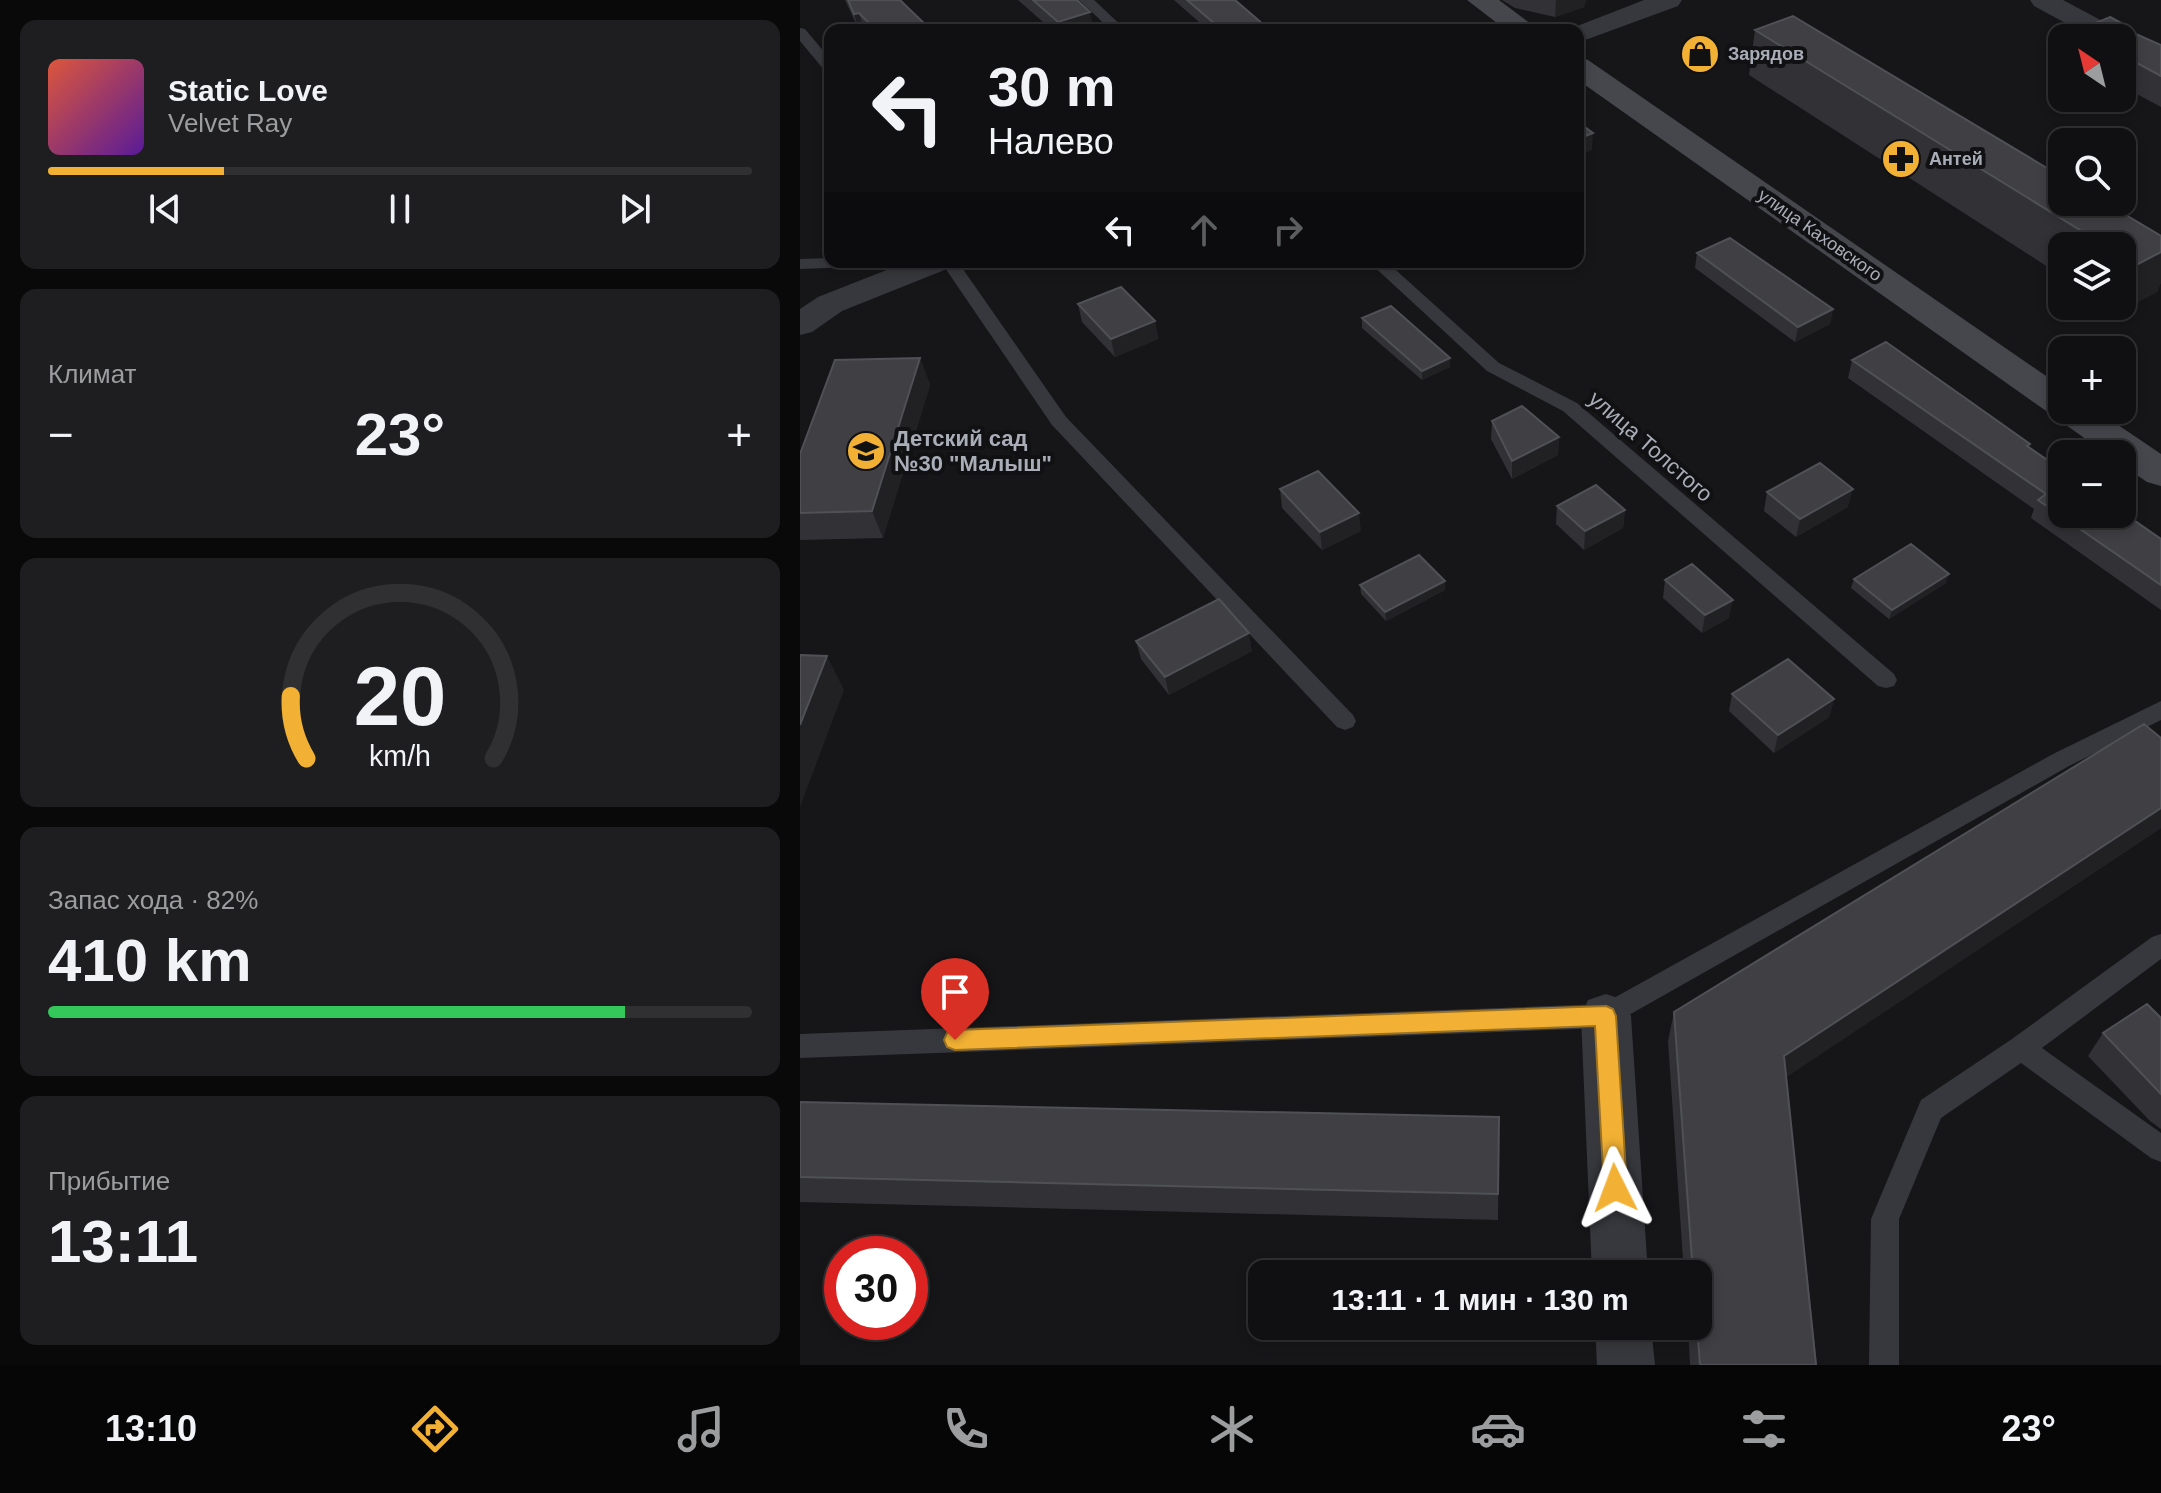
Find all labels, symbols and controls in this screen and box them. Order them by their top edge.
north arrow [2048,24,2136,112]
map controls [2048,24,2136,528]
shop icon: Зарядов [1679,33,1721,75]
place label: Зарядов [1728,44,1804,64]
text: 30 m [988,55,1116,118]
icon: left [856,56,960,160]
text: Static Love [168,74,328,107]
text: Velvet Ray [168,108,292,138]
text: Налево [988,121,1114,162]
button: search [2048,128,2136,216]
pharmacy icon: Антей [1880,138,1922,180]
place label: Антей [1929,149,1983,169]
street label: улица Каховского [1754,185,1886,285]
icon: previous [143,187,187,231]
icon: pause [378,187,422,231]
icon: next [613,187,657,231]
icon: left [1098,208,1142,252]
icon: ahead [1182,208,1226,252]
icon: right [1266,208,1310,252]
button: layers [2048,232,2136,320]
button: + [2048,336,2136,424]
text: Климат [48,359,137,389]
street label: улица Толстого [1584,386,1718,507]
text: 23° [355,401,445,468]
text: − [48,410,74,459]
text: + [726,410,752,459]
place label: Детский сад №30 "Малыш" [894,426,1052,476]
school or university icon: Детский сад №30 "Малыш" [845,430,887,472]
button: − [2048,440,2136,528]
text: 20 [354,649,446,742]
text: km/h [369,740,431,772]
text: Запас хода · 82% [48,885,258,915]
text: 410 km [48,927,252,994]
pin [921,958,989,1040]
icon: arrive [933,970,977,1014]
position arrow [1573,1146,1657,1230]
text: Прибытие [48,1166,170,1196]
text: 13:11 [48,1208,198,1275]
speed limit sign: 30 [824,1236,928,1340]
text: 13:11 · 1 мин · 130 m [1331,1283,1629,1316]
icon: directions [407,1401,463,1457]
icon: music [673,1401,729,1457]
icon: phone [938,1401,994,1457]
icon: climate [1204,1401,1260,1457]
icon: car [1470,1401,1526,1457]
icon: filters [1736,1401,1792,1457]
text: 13:10 [105,1408,197,1449]
text: 23° [2002,1408,2056,1449]

